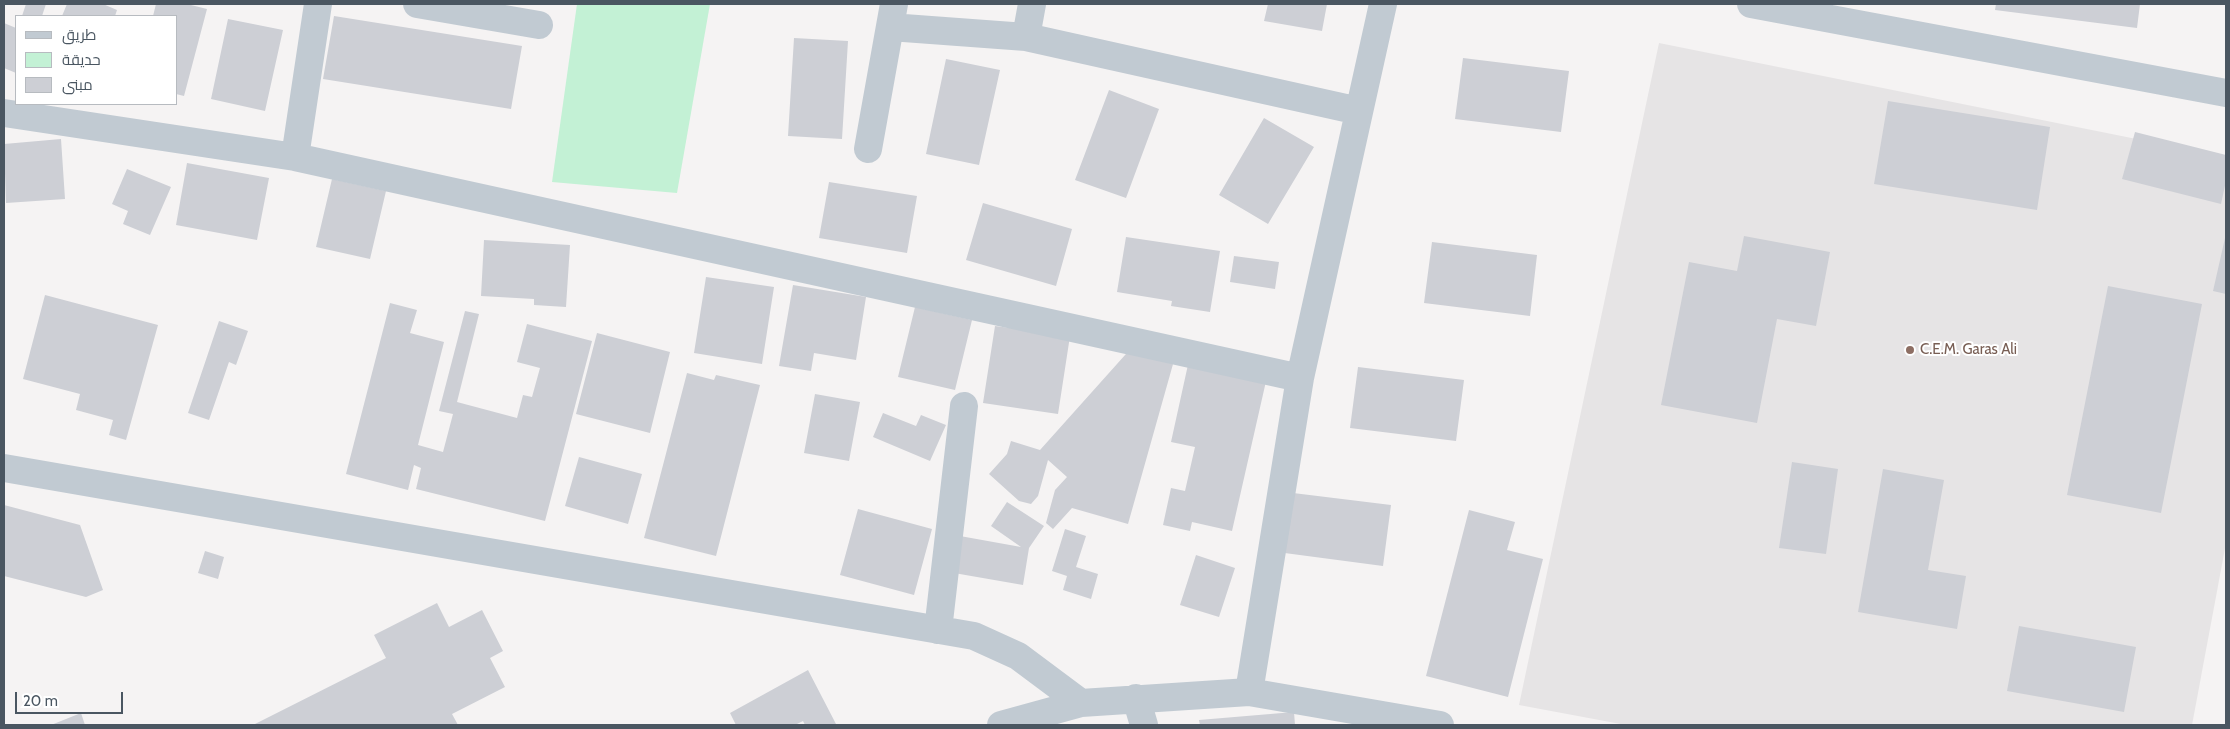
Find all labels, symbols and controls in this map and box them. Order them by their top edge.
legend [15,15,178,105]
text: طريق [62,26,96,44]
text: حديقة [62,51,101,69]
text: مبنى [62,76,93,94]
place label: C.E.M. Garas Ali [1920,341,2017,359]
marker: C.E.M. Garas Ali [1904,344,1916,356]
scale bar [18,682,125,714]
text: 20 m [23,692,58,710]

